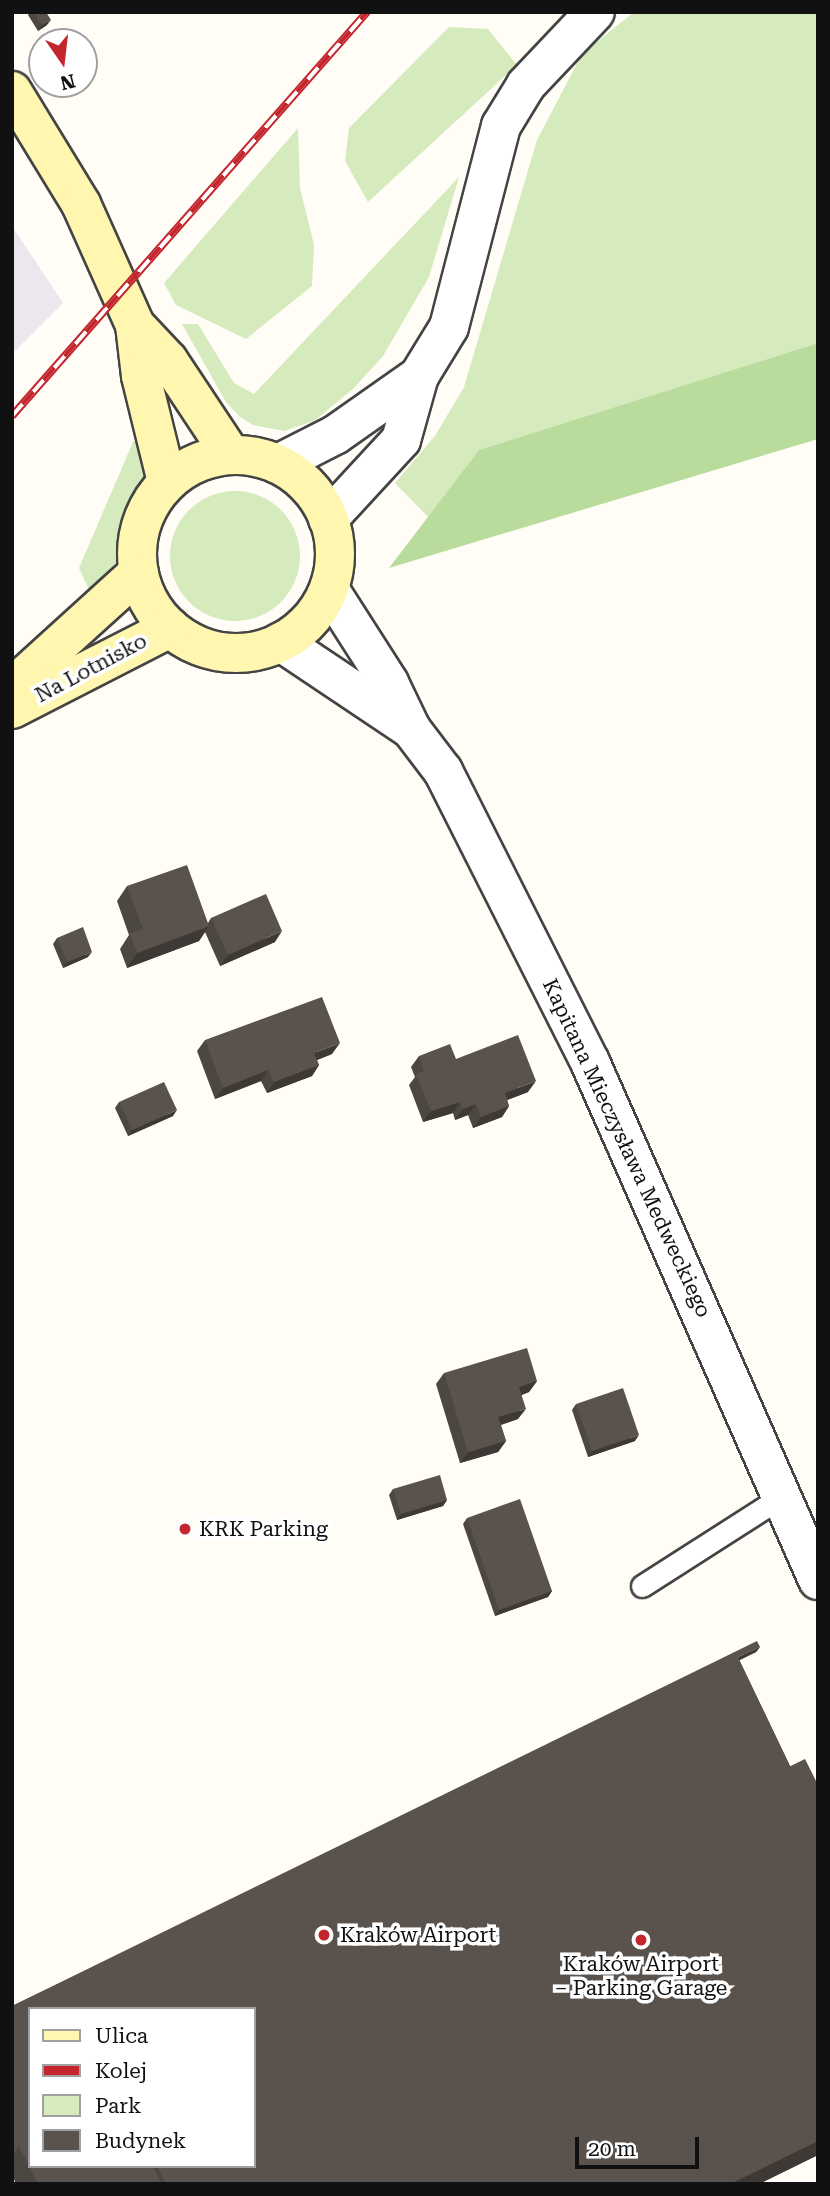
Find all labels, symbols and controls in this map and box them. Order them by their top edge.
north arrow [28,28,98,98]
text: N [58,69,78,95]
street label: Na Lotnisko [31,628,151,708]
street label: Kapitana Mieczysława Medweckiego [537,975,717,1321]
place label: KRK Parking [199,1516,328,1542]
marker: KRK Parking [177,1521,193,1537]
place label: Kraków Airport [340,1922,496,1948]
marker: Kraków Airport [314,1925,334,1945]
marker: Kraków Airport – Parking Garage [633,1932,649,1948]
place label: Kraków Airport – Parking Garage [555,1951,727,2001]
legend [28,2007,256,2168]
text: Ulica [95,2024,148,2048]
text: Kolej [95,2059,147,2083]
text: Park [95,2094,141,2118]
scale bar [578,2122,702,2166]
text: Budynek [95,2129,186,2153]
text: 20 m [588,2137,636,2161]

